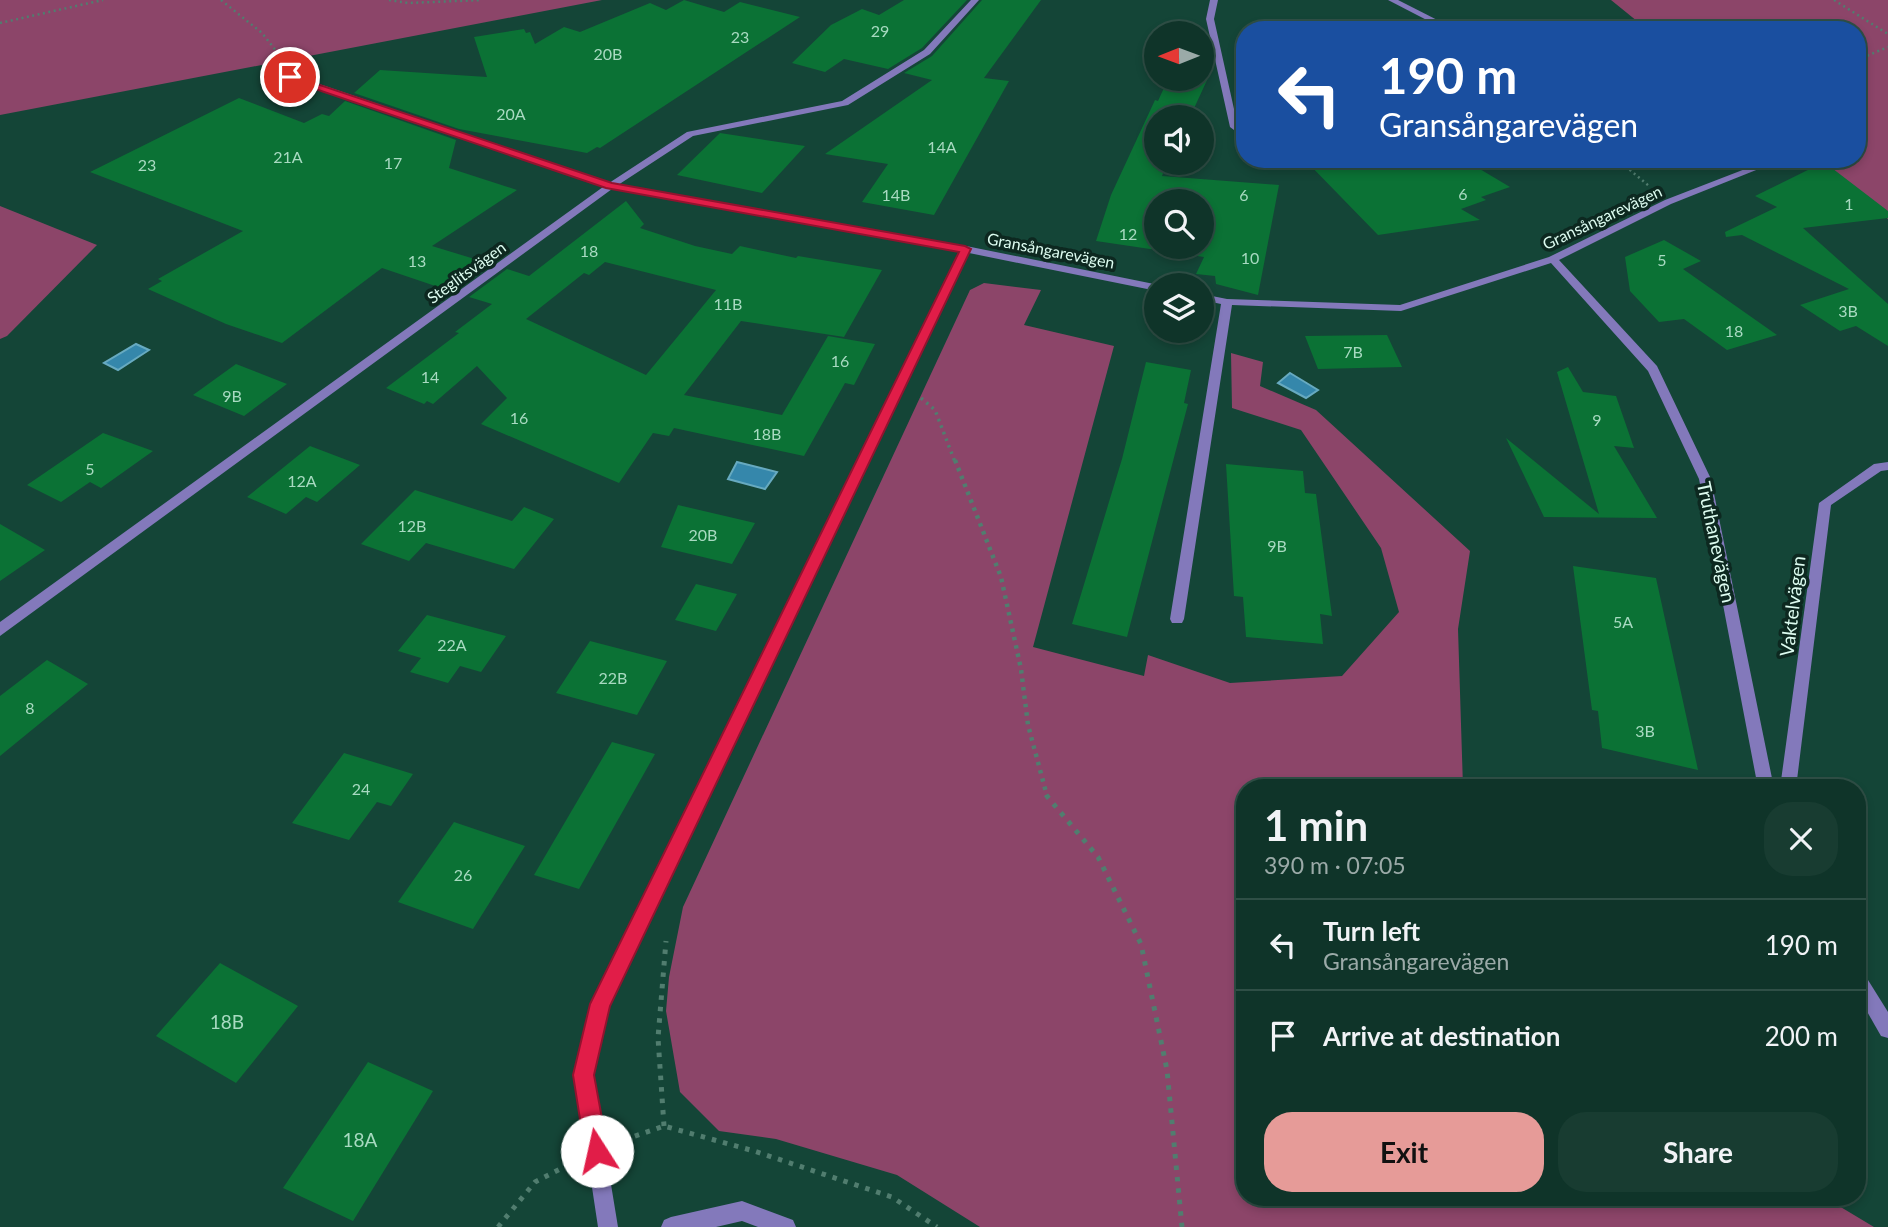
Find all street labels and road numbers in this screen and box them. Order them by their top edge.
street label: Gransångarevägen [1539,181,1665,253]
street label: Gransångarevägen [986,228,1116,272]
street label: Steglitsvägen [423,237,509,307]
street label: Truthanevägen [1693,479,1741,605]
street label: Vaktelvägen [1774,554,1810,658]

